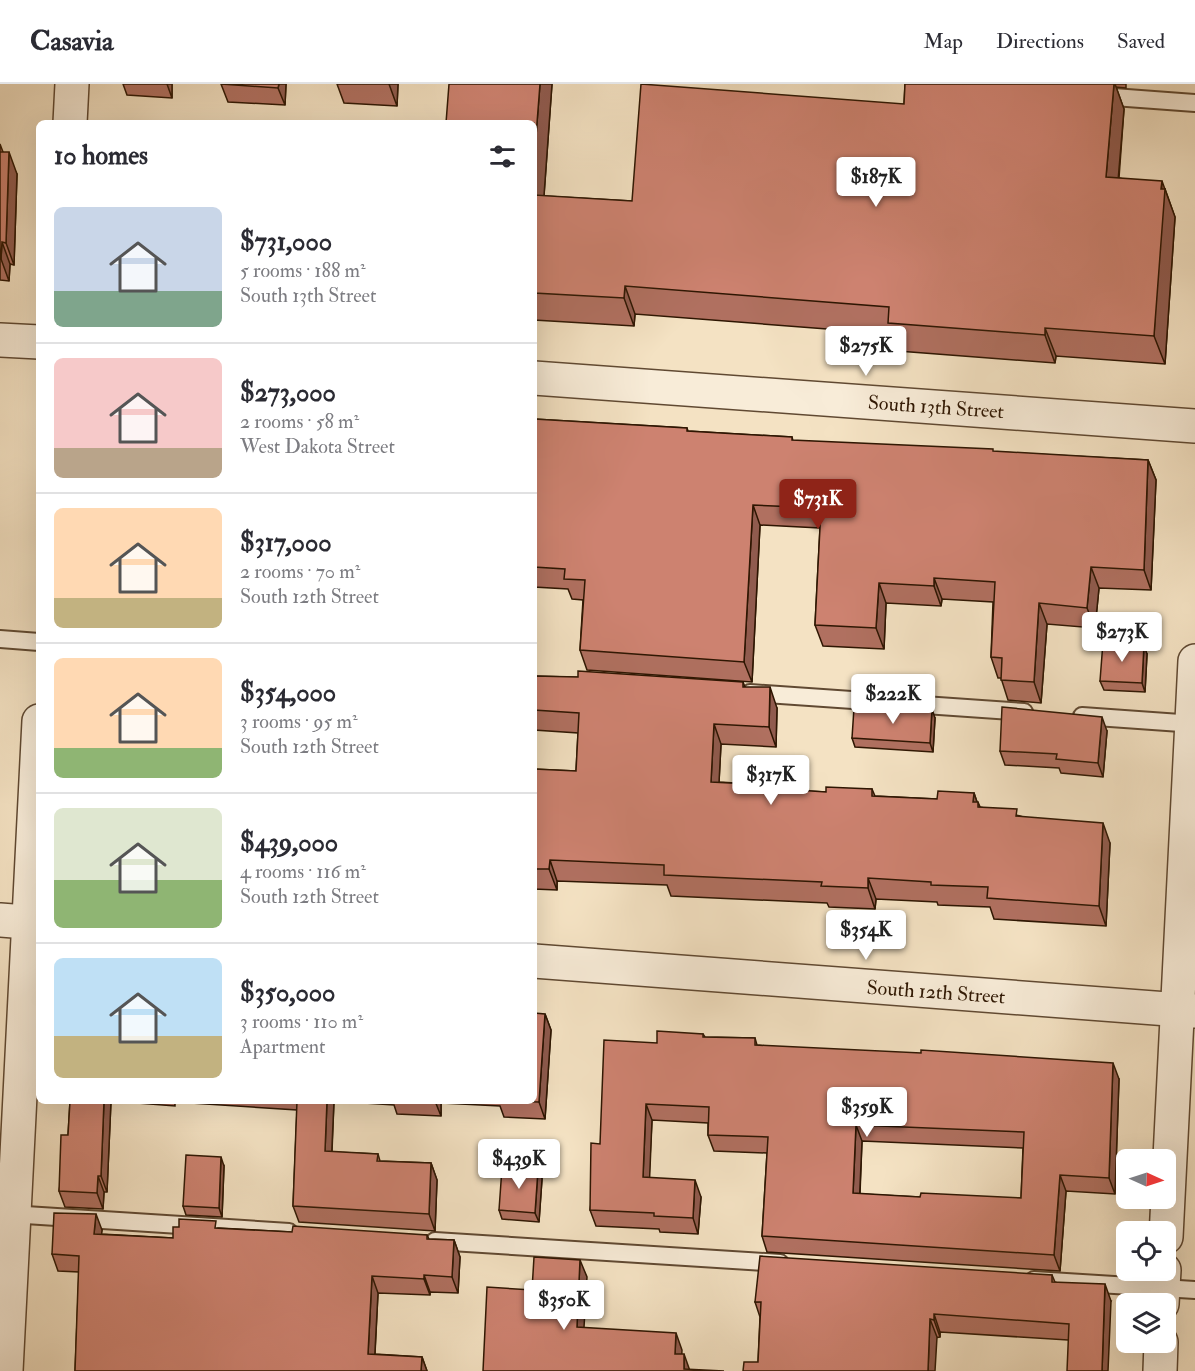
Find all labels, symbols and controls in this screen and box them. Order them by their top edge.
text: Casavia [30,24,114,59]
text: Map [923,28,963,55]
text: Directions [996,28,1084,55]
text: Saved [1117,28,1165,55]
text: 10 homes [54,140,148,172]
icon: filters [486,140,519,173]
pin: $187K [834,157,918,208]
text: $187K [850,164,902,189]
text: $731,000 [240,226,332,258]
icon: home [102,231,174,303]
text: 5 rooms · 188 m² [240,258,366,283]
text: South 13th Street [240,283,376,308]
pin: $275K [824,326,908,377]
text: $275K [839,333,893,358]
text: $273,000 [240,377,336,409]
icon: home [102,382,174,454]
street label: South 13th Street [867,390,1005,424]
text: 2 rooms · 58 m² [240,409,359,434]
text: West Dakota Street [240,434,395,459]
pin: $731K [776,479,860,530]
text: $731K [793,486,843,511]
text: $317,000 [240,527,332,559]
icon: home [102,532,174,604]
text: 2 rooms · 70 m² [240,559,360,584]
text: South 12th Street [240,584,379,609]
pin: $273K [1080,612,1164,663]
text: $273K [1096,619,1148,644]
pin: $222K [851,674,935,725]
text: $354,000 [240,677,336,709]
text: $222K [865,681,921,706]
icon: home [102,682,174,754]
text: 3 rooms · 95 m² [240,709,358,734]
text: South 12th Street [240,734,379,759]
pin: $317K [729,755,813,806]
text: $317K [746,762,796,787]
text: $439,000 [240,827,338,859]
icon: home [102,832,174,904]
text: 4 rooms · 116 m² [240,859,366,884]
text: South 12th Street [240,884,379,909]
pin: $354K [824,910,908,961]
text: $354K [840,917,892,942]
street label: South 12th Street [866,975,1007,1009]
text: $350,000 [240,977,335,1009]
icon: home [102,982,174,1054]
text: 3 rooms · 110 m² [240,1009,363,1034]
text: Apartment [240,1034,325,1059]
pin: $359K [825,1087,909,1138]
text: $359K [841,1094,893,1119]
pin: $439K [477,1139,561,1190]
text: $439K [492,1146,546,1171]
north arrow [1116,1149,1176,1209]
map controls [1116,1149,1176,1353]
button: locate [1116,1221,1176,1281]
pin: $350K [522,1280,606,1331]
text: $350K [538,1287,590,1312]
button: layers [1116,1293,1176,1353]

